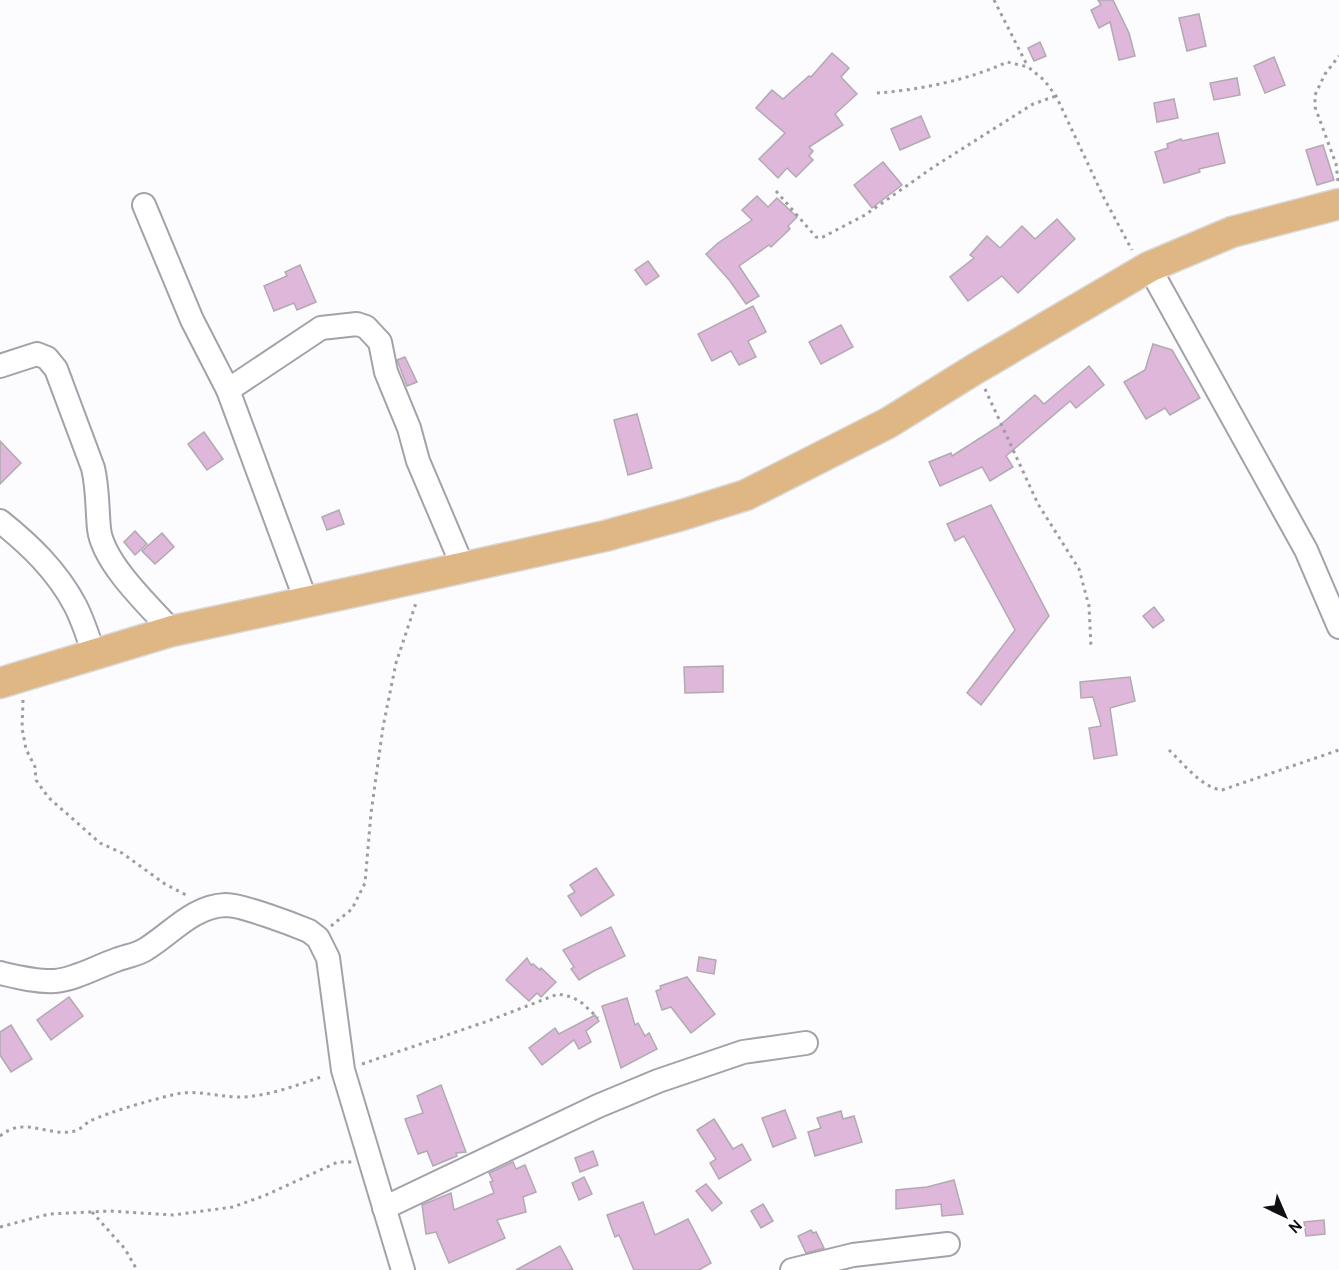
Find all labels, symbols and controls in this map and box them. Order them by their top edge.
north arrow [1255,1186,1315,1246]
text: N [1283,1214,1305,1237]

